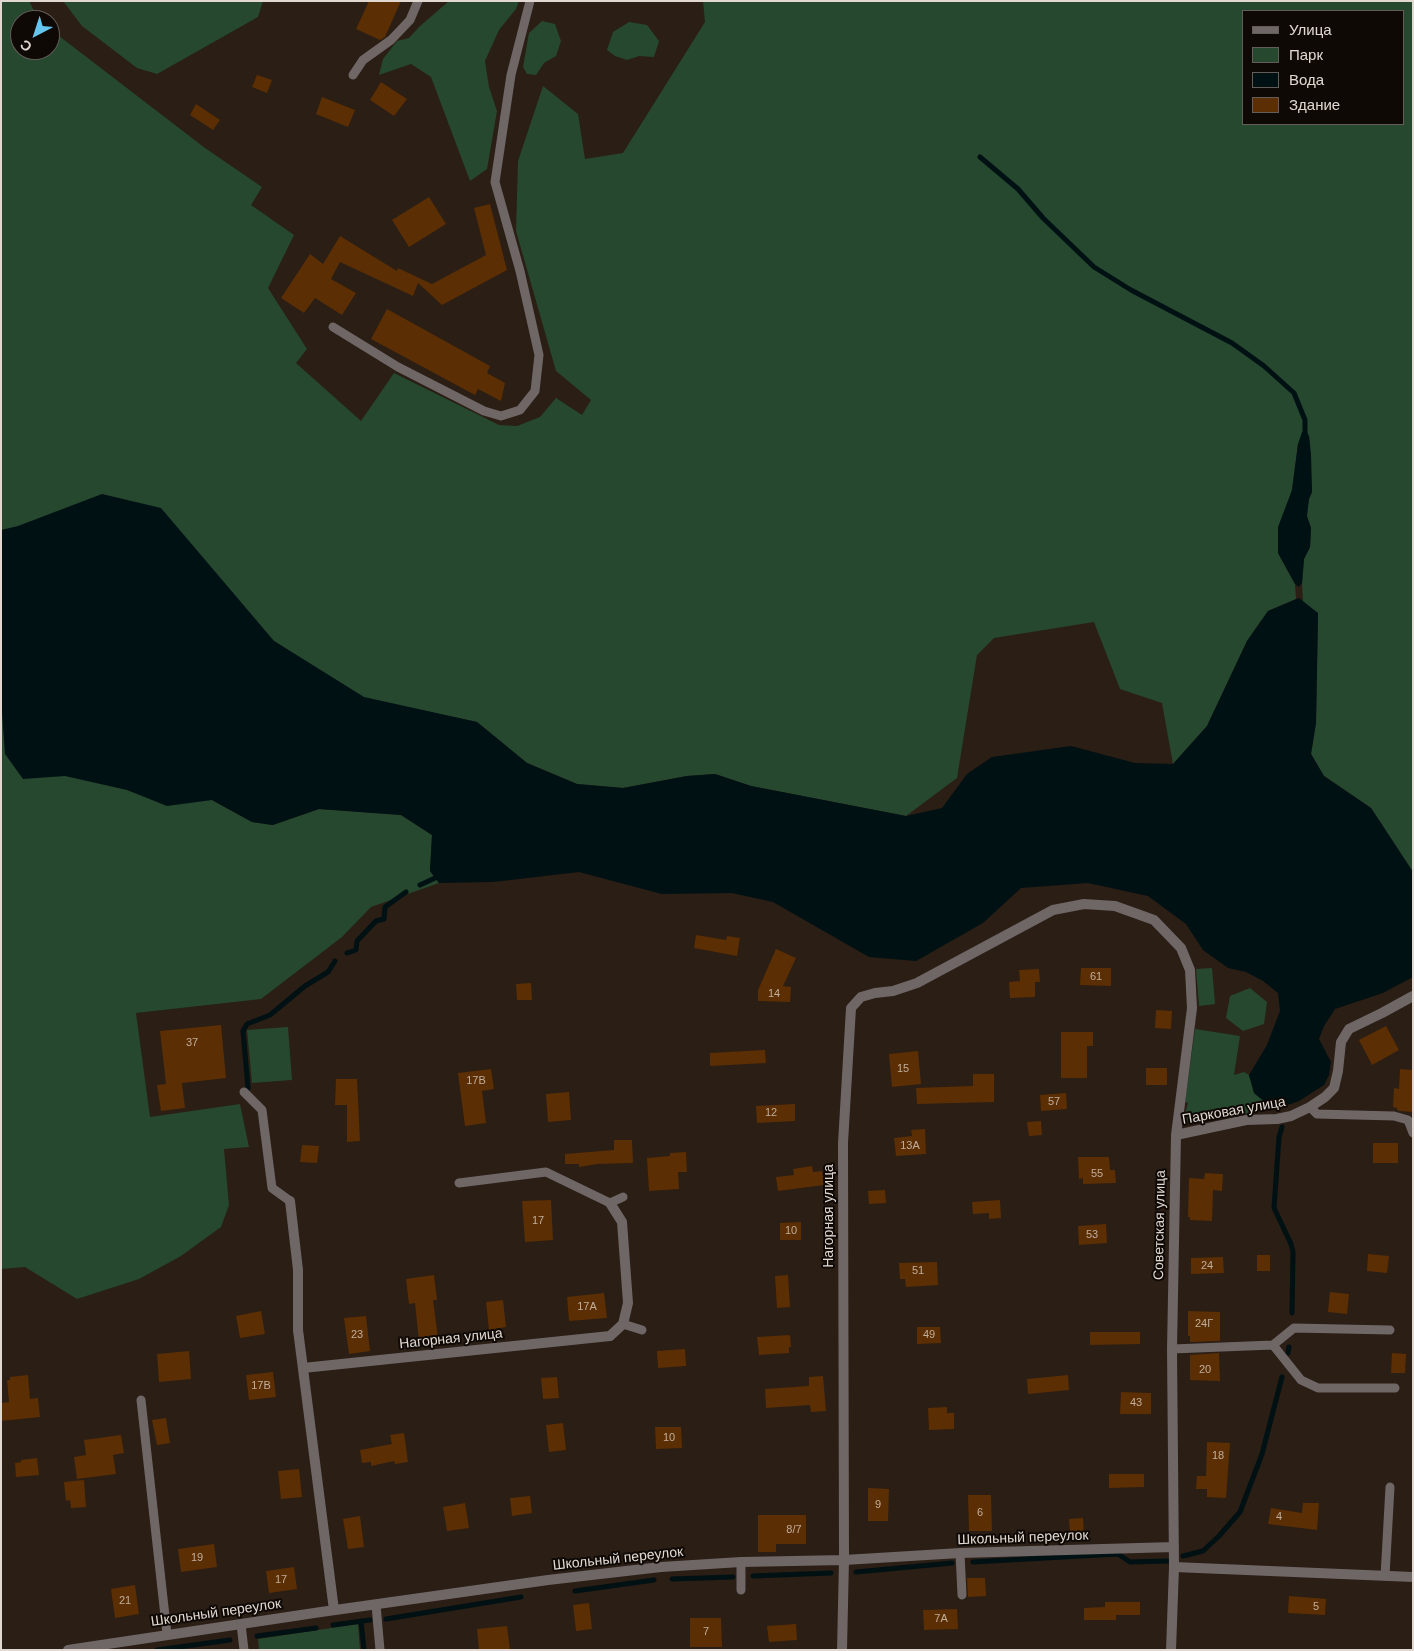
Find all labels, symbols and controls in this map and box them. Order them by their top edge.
north arrow [10,10,60,60]
legend [1242,10,1404,125]
text: Улица [1289,21,1332,38]
text: С [17,36,35,55]
text: Парк [1289,46,1323,63]
text: Вода [1289,71,1324,88]
text: Здание [1289,96,1340,113]
house number: 61 [1090,970,1102,984]
house number: 14 [768,987,780,1001]
house number: 37 [186,1036,198,1050]
house number: 15 [897,1062,909,1076]
house number: 17В [466,1074,486,1088]
street label: Парковая улица [1181,1094,1287,1128]
house number: 57 [1048,1095,1060,1109]
house number: 12 [765,1106,777,1120]
house number: 13А [900,1139,920,1153]
street label: Нагорная улица [821,1164,837,1268]
house number: 55 [1091,1167,1103,1181]
street label: Советская улица [1151,1170,1169,1280]
house number: 17 [532,1214,544,1228]
house number: 10 [785,1224,797,1238]
house number: 53 [1086,1228,1098,1242]
house number: 24 [1201,1259,1213,1273]
house number: 51 [912,1264,924,1278]
house number: 17А [577,1300,597,1314]
house number: 24Г [1195,1317,1213,1331]
street label: Нагорная улица [399,1325,503,1353]
house number: 23 [351,1328,363,1342]
house number: 49 [923,1328,935,1342]
house number: 20 [1199,1363,1211,1377]
house number: 17В [251,1379,271,1393]
house number: 43 [1130,1396,1142,1410]
house number: 10 [663,1431,675,1445]
house number: 18 [1212,1449,1224,1463]
house number: 9 [875,1498,881,1512]
house number: 6 [977,1506,983,1520]
house number: 4 [1276,1510,1282,1524]
house number: 8/7 [786,1523,802,1537]
street label: Школьный переулок [957,1527,1089,1549]
street label: Школьный переулок [552,1544,684,1574]
house number: 19 [191,1551,203,1565]
house number: 17 [275,1573,287,1587]
house number: 21 [119,1594,131,1608]
street label: Школьный переулок [150,1596,282,1630]
house number: 5 [1313,1600,1319,1614]
house number: 7А [934,1612,948,1626]
house number: 7 [703,1625,709,1639]

